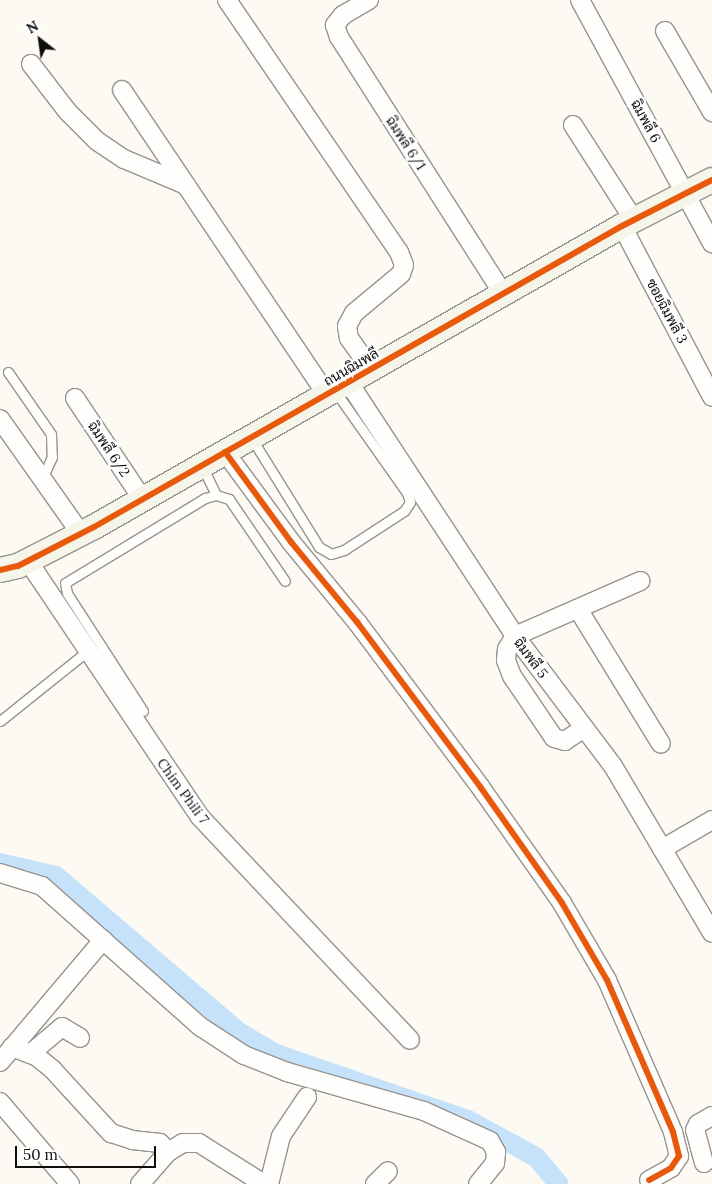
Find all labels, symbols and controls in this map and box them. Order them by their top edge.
north arrow [15,15,65,65]
text: N [23,17,42,38]
street label: ฉิมพลี 6 [627,97,665,145]
street label: ฉิมพลี 6/1 [382,113,430,173]
street label: ซอยฉิมพลี 3 [643,276,691,346]
street label: ถนนฉิมพลี [320,345,382,389]
street label: ฉิมพลี 6/2 [84,418,134,480]
street label: ฉิมพลี 5 [510,635,552,681]
street label: Chim Phili 7 [154,755,212,827]
scale bar [18,1136,159,1168]
text: 50 m [23,1145,58,1164]

